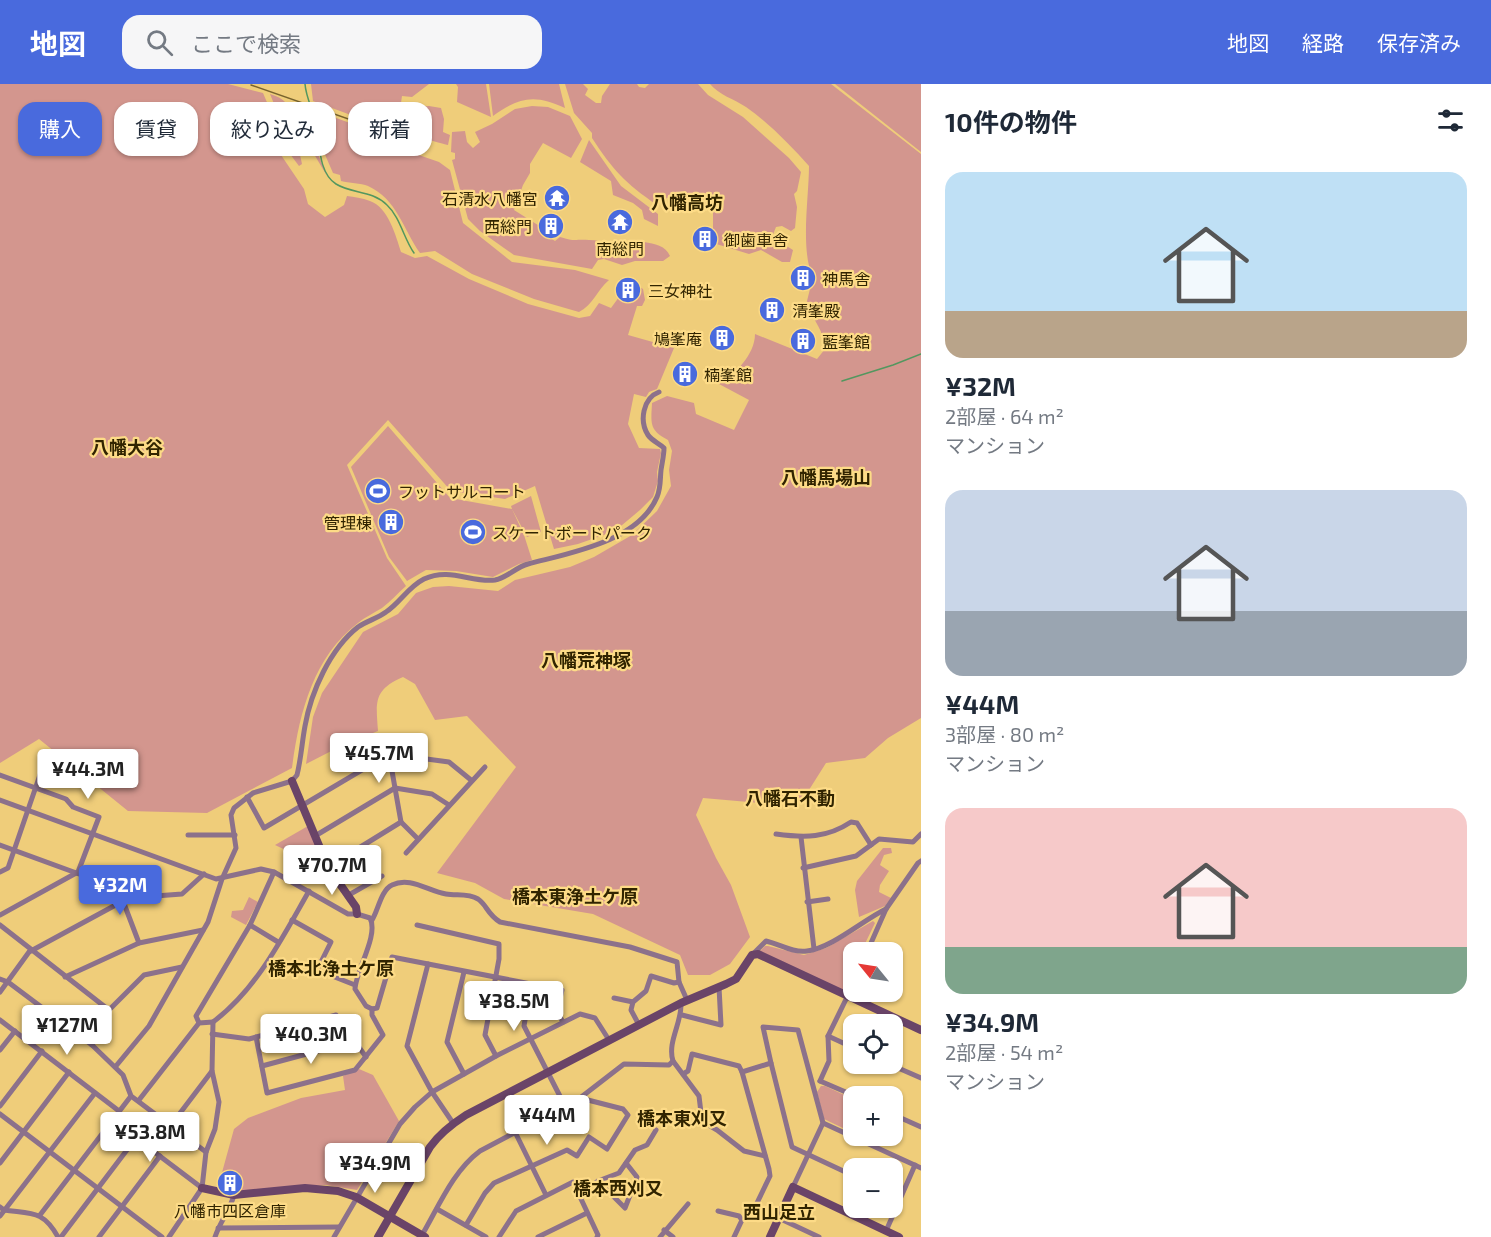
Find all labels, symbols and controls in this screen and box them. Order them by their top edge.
search box [122,15,542,69]
text: 地図 [30,26,86,60]
icon: search [143,26,176,59]
text: ここで検索 [191,30,301,56]
text: 地図 [1227,30,1269,55]
text: 経路 [1302,30,1344,55]
text: 保存済み [1377,30,1461,55]
chip: 購入 [18,102,102,156]
chip: 賃貸 [114,102,198,156]
chip: 絞り込み [210,102,336,156]
chip: 新着 [348,102,432,156]
icon: filters [1434,104,1467,137]
text: 10件の物件 [945,106,1077,137]
temple icon: 石清水八幡宮 [542,183,572,213]
place label: 石清水八幡宮 [442,189,538,208]
district label: 八幡高坊 [651,191,723,213]
temple icon: 南総門 [605,207,635,237]
building icon: 西総門 [536,211,566,241]
icon: home [1152,211,1260,319]
place label: 西総門 [484,217,532,236]
building icon: 御歯車舎 [690,224,720,254]
place label: 御歯車舎 [724,230,788,249]
place label: 南総門 [596,239,644,258]
building icon: 神馬舎 [788,263,818,293]
place label: 神馬舎 [822,269,870,288]
building icon: 三女神社 [613,275,643,305]
place label: 三女神社 [648,281,712,300]
building icon: 清峯殿 [757,295,787,325]
place label: 清峯殿 [792,301,840,320]
building icon: 鳩峯庵 [707,323,737,353]
building icon: 藍峯館 [788,326,818,356]
place label: 鳩峯庵 [654,329,702,348]
place label: 藍峯館 [822,332,870,351]
building icon: 楠峯館 [670,359,700,389]
place label: 楠峯館 [704,365,752,384]
text: ¥32M [945,370,1016,401]
text: 2部屋 · 64 m² [945,404,1064,428]
text: マンション [945,433,1045,457]
district label: 八幡大谷 [91,436,163,458]
district label: 八幡馬場山 [781,466,871,488]
sports icon: フットサルコート [363,476,393,506]
place label: フットサルコート [398,482,526,501]
building icon: 管理棟 [376,507,406,537]
place label: 管理棟 [324,513,372,532]
sports icon: スケートボードパーク [458,517,488,547]
place label: スケートボードパーク [492,523,652,542]
icon: home [1152,529,1260,637]
district label: 八幡荒神塚 [541,649,631,671]
text: ¥44M [945,688,1019,719]
text: 3部屋 · 80 m² [945,722,1064,746]
pin: ¥45.7M [330,733,428,784]
text: ¥45.7M [344,740,414,764]
pin: ¥44.3M [39,749,137,800]
text: マンション [945,751,1045,775]
text: ¥44.3M [51,756,125,780]
district label: 八幡石不動 [745,787,835,809]
pin: ¥70.7M [283,845,381,896]
icon: home [1152,847,1260,955]
text: ¥70.7M [297,852,367,876]
pin: ¥32M [84,865,156,916]
text: ¥32M [93,872,147,896]
district label: 橋本東浄土ケ原 [512,885,638,907]
north arrow [843,942,903,1002]
map controls [843,942,903,1218]
district label: 橋本北浄土ケ原 [268,957,394,979]
pin: ¥38.5M [465,981,563,1032]
text: ¥38.5M [478,988,550,1012]
pin: ¥127M [25,1005,109,1056]
text: ¥34.9M [945,1006,1039,1037]
text: ¥127M [36,1012,98,1036]
pin: ¥40.3M [262,1014,360,1065]
button: locate [843,1014,903,1074]
text: ¥40.3M [274,1021,348,1045]
text: 2部屋 · 54 m² [945,1040,1063,1064]
text: マンション [945,1069,1045,1093]
button: + [843,1086,903,1146]
pin: ¥44M [511,1095,583,1146]
text: ¥44M [518,1102,576,1126]
district label: 橋本東刈又 [637,1107,727,1129]
pin: ¥53.8M [101,1112,199,1163]
text: ¥53.8M [114,1119,186,1143]
pin: ¥34.9M [326,1143,424,1194]
text: ¥34.9M [339,1150,411,1174]
button: − [843,1158,903,1218]
building icon: 八幡市四区倉庫 [215,1168,245,1198]
district label: 橋本西刈又 [573,1177,663,1199]
place label: 八幡市四区倉庫 [174,1201,286,1220]
district label: 西山足立 [743,1201,815,1223]

